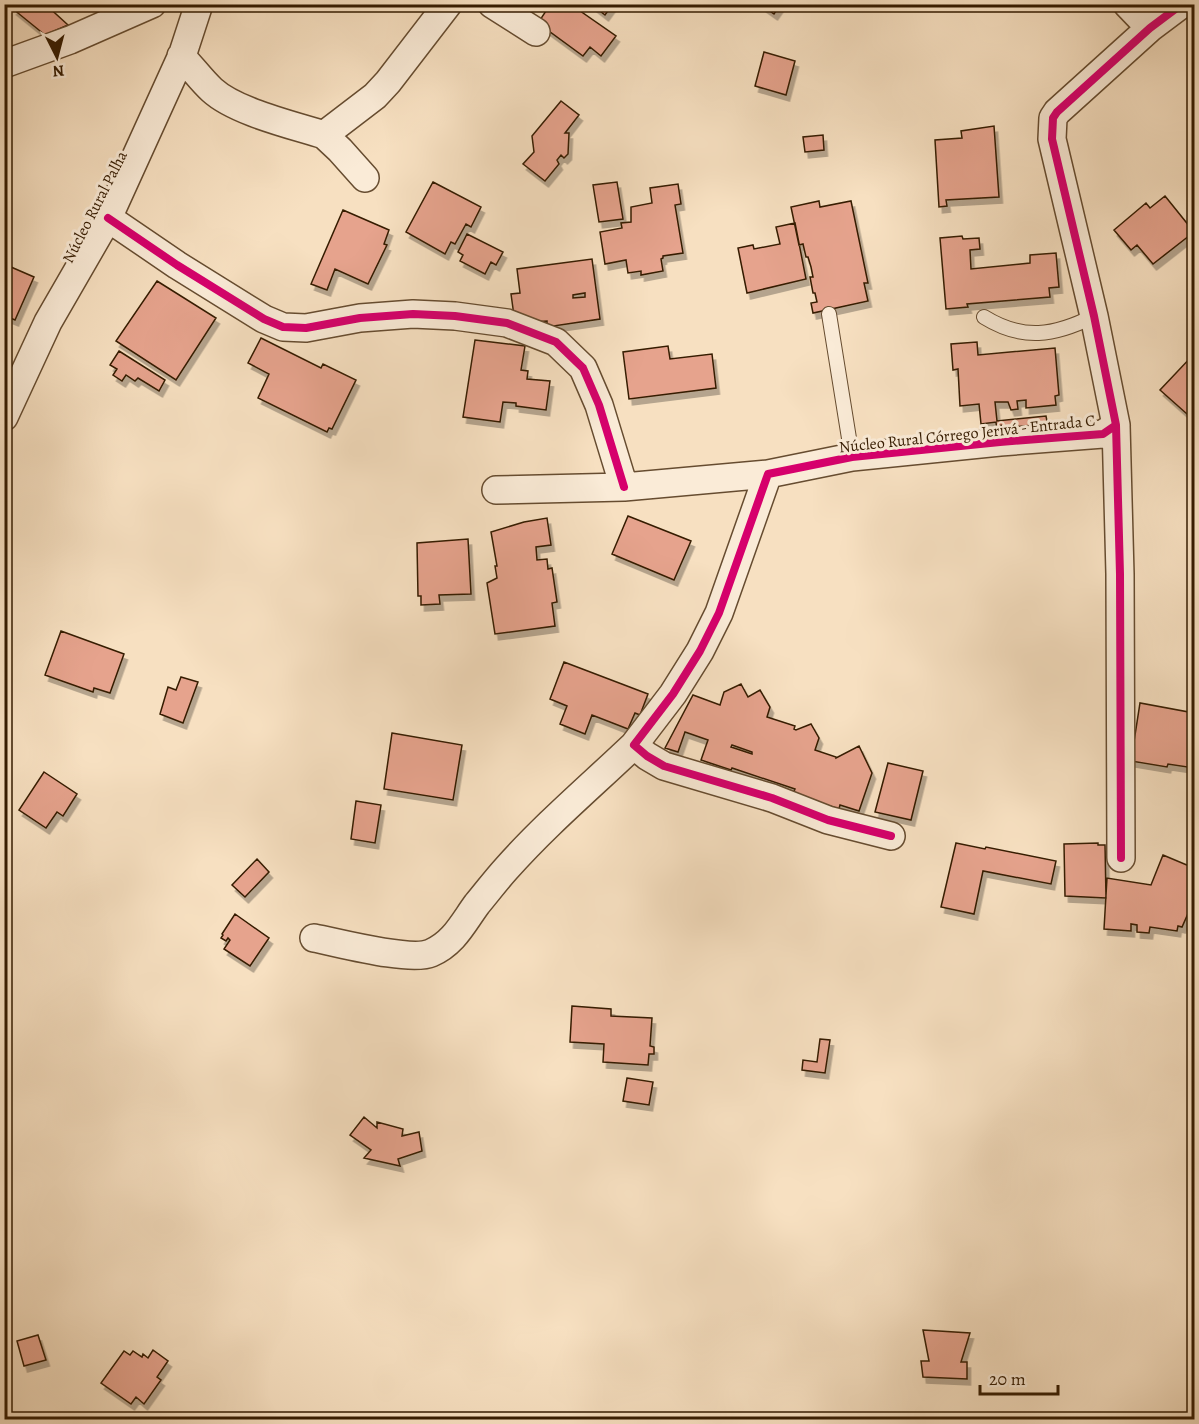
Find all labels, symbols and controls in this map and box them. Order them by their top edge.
north arrow [27,27,87,87]
text: N [51,59,65,83]
street label: Núcleo Rural Palha [57,147,133,267]
street label: Núcleo Rural Córrego Jerivá - Entrada C [838,410,1096,458]
scale bar [980,1358,1058,1396]
text: 20 m [989,1367,1026,1391]

